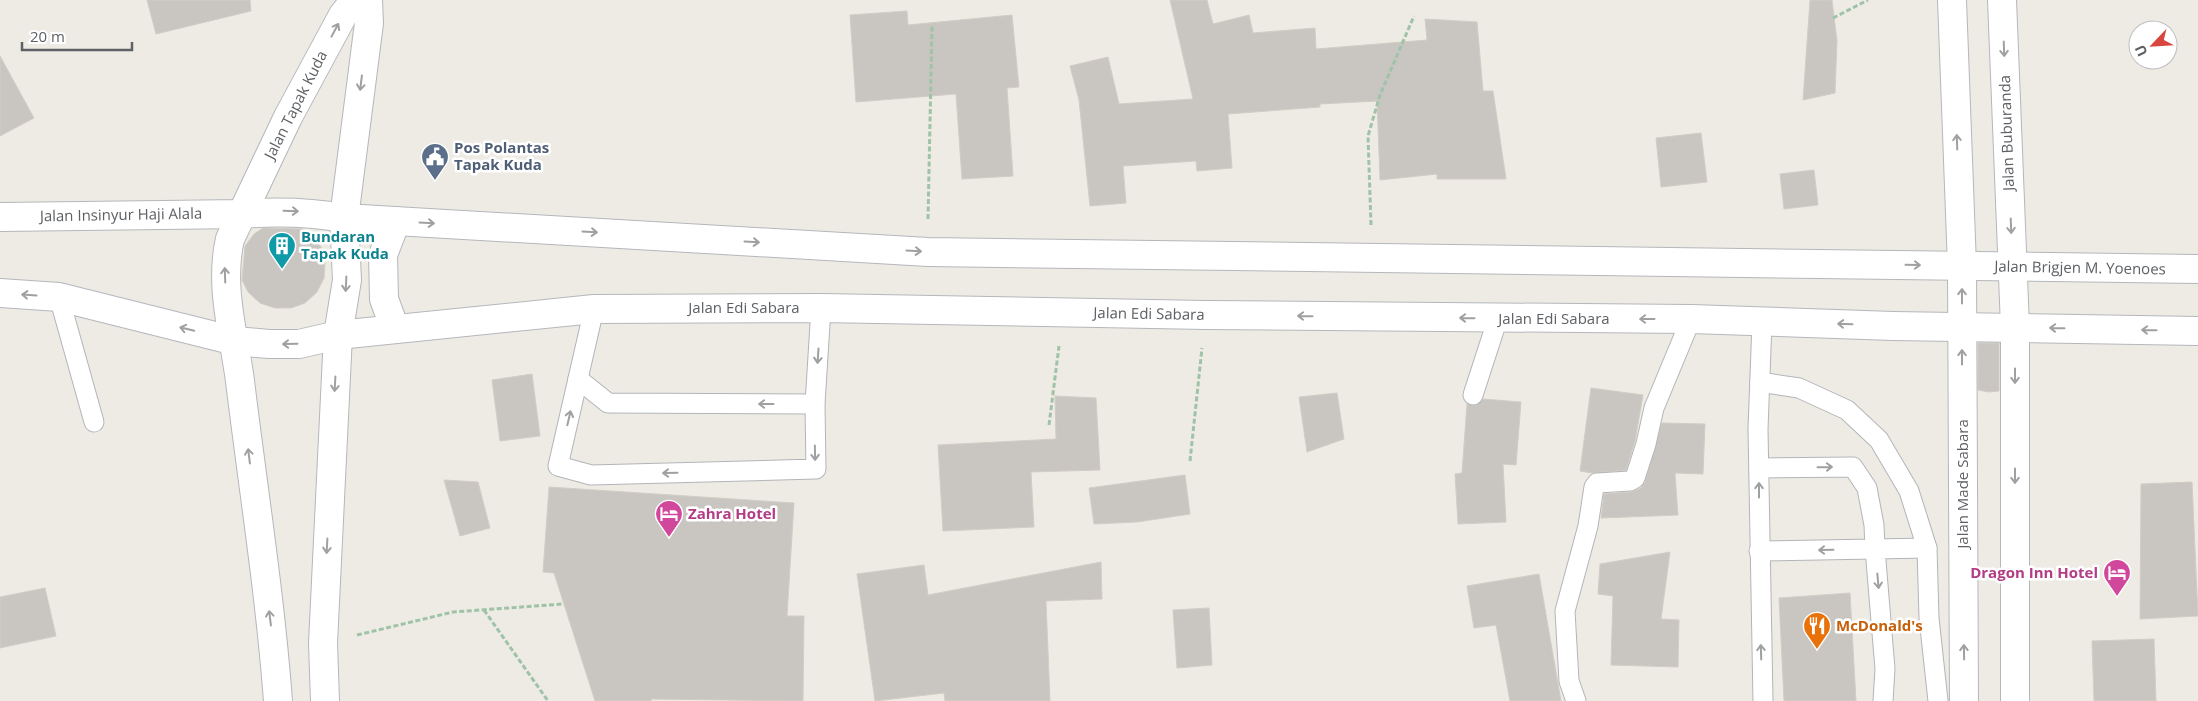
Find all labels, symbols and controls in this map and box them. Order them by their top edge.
scale bar [22,20,132,52]
north arrow [2128,20,2178,70]
one-way arrow [330,22,340,37]
text: 20 m [30,26,65,46]
one-way arrow [1999,40,2009,56]
text: U [2130,42,2152,60]
street label: Jalan Tapak Kuda [258,47,331,164]
one-way arrow [356,75,366,91]
street label: Jalan Buburanda [1994,75,2018,193]
one-way arrow [1953,135,1962,151]
place label: Pos Polantas Tapak Kuda [454,137,549,174]
public building icon: Pos Polantas Tapak Kuda [420,142,450,181]
street label: Jalan Insinyur Haji Alala [38,203,202,225]
one-way arrow [282,207,298,216]
one-way arrow [2006,217,2015,233]
one-way arrow [419,218,435,227]
place label: Bundaran Tapak Kuda [301,226,389,263]
one-way arrow [581,228,597,237]
building icon: Bundaran Tapak Kuda [267,231,297,270]
one-way arrow [744,237,760,246]
one-way arrow [906,247,922,256]
street label: Jalan Brigjen M. Yoenoes [1992,255,2166,278]
one-way arrow [1905,261,1921,270]
one-way arrow [221,267,230,283]
one-way arrow [342,275,351,291]
one-way arrow [1957,288,1967,304]
one-way arrow [21,290,37,299]
street label: Jalan Edi Sabara [686,297,800,317]
street label: Jalan Edi Sabara [1091,302,1205,324]
street label: Jalan Edi Sabara [1496,308,1610,328]
one-way arrow [1297,311,1314,321]
one-way arrow [1460,313,1476,323]
one-way arrow [1640,314,1656,324]
one-way arrow [1837,320,1853,329]
one-way arrow [2049,323,2066,333]
one-way arrow [180,324,196,333]
one-way arrow [2142,325,2158,335]
one-way arrow [282,339,298,349]
one-way arrow [814,348,823,364]
one-way arrow [1957,349,1967,366]
one-way arrow [2010,367,2020,383]
one-way arrow [331,376,340,392]
one-way arrow [758,399,774,409]
one-way arrow [565,410,574,426]
street label: Jalan Made Sabara [1952,419,1972,551]
one-way arrow [811,445,820,461]
one-way arrow [244,449,254,465]
one-way arrow [1816,462,1833,472]
one-way arrow [662,468,678,478]
one-way arrow [2010,468,2019,484]
one-way arrow [1754,482,1764,498]
hotel icon: Zahra Hotel [654,499,684,538]
place label: Zahra Hotel [688,503,776,523]
one-way arrow [323,538,332,554]
one-way arrow [1819,545,1835,555]
hotel icon: Dragon Inn Hotel [2102,558,2132,597]
place label: Dragon Inn Hotel [1970,562,2098,582]
one-way arrow [1873,572,1882,588]
one-way arrow [264,610,274,626]
restaurant icon: McDonald's [1802,611,1832,650]
place label: McDonald's [1836,615,1923,635]
one-way arrow [1756,645,1766,661]
one-way arrow [1959,645,1969,661]

